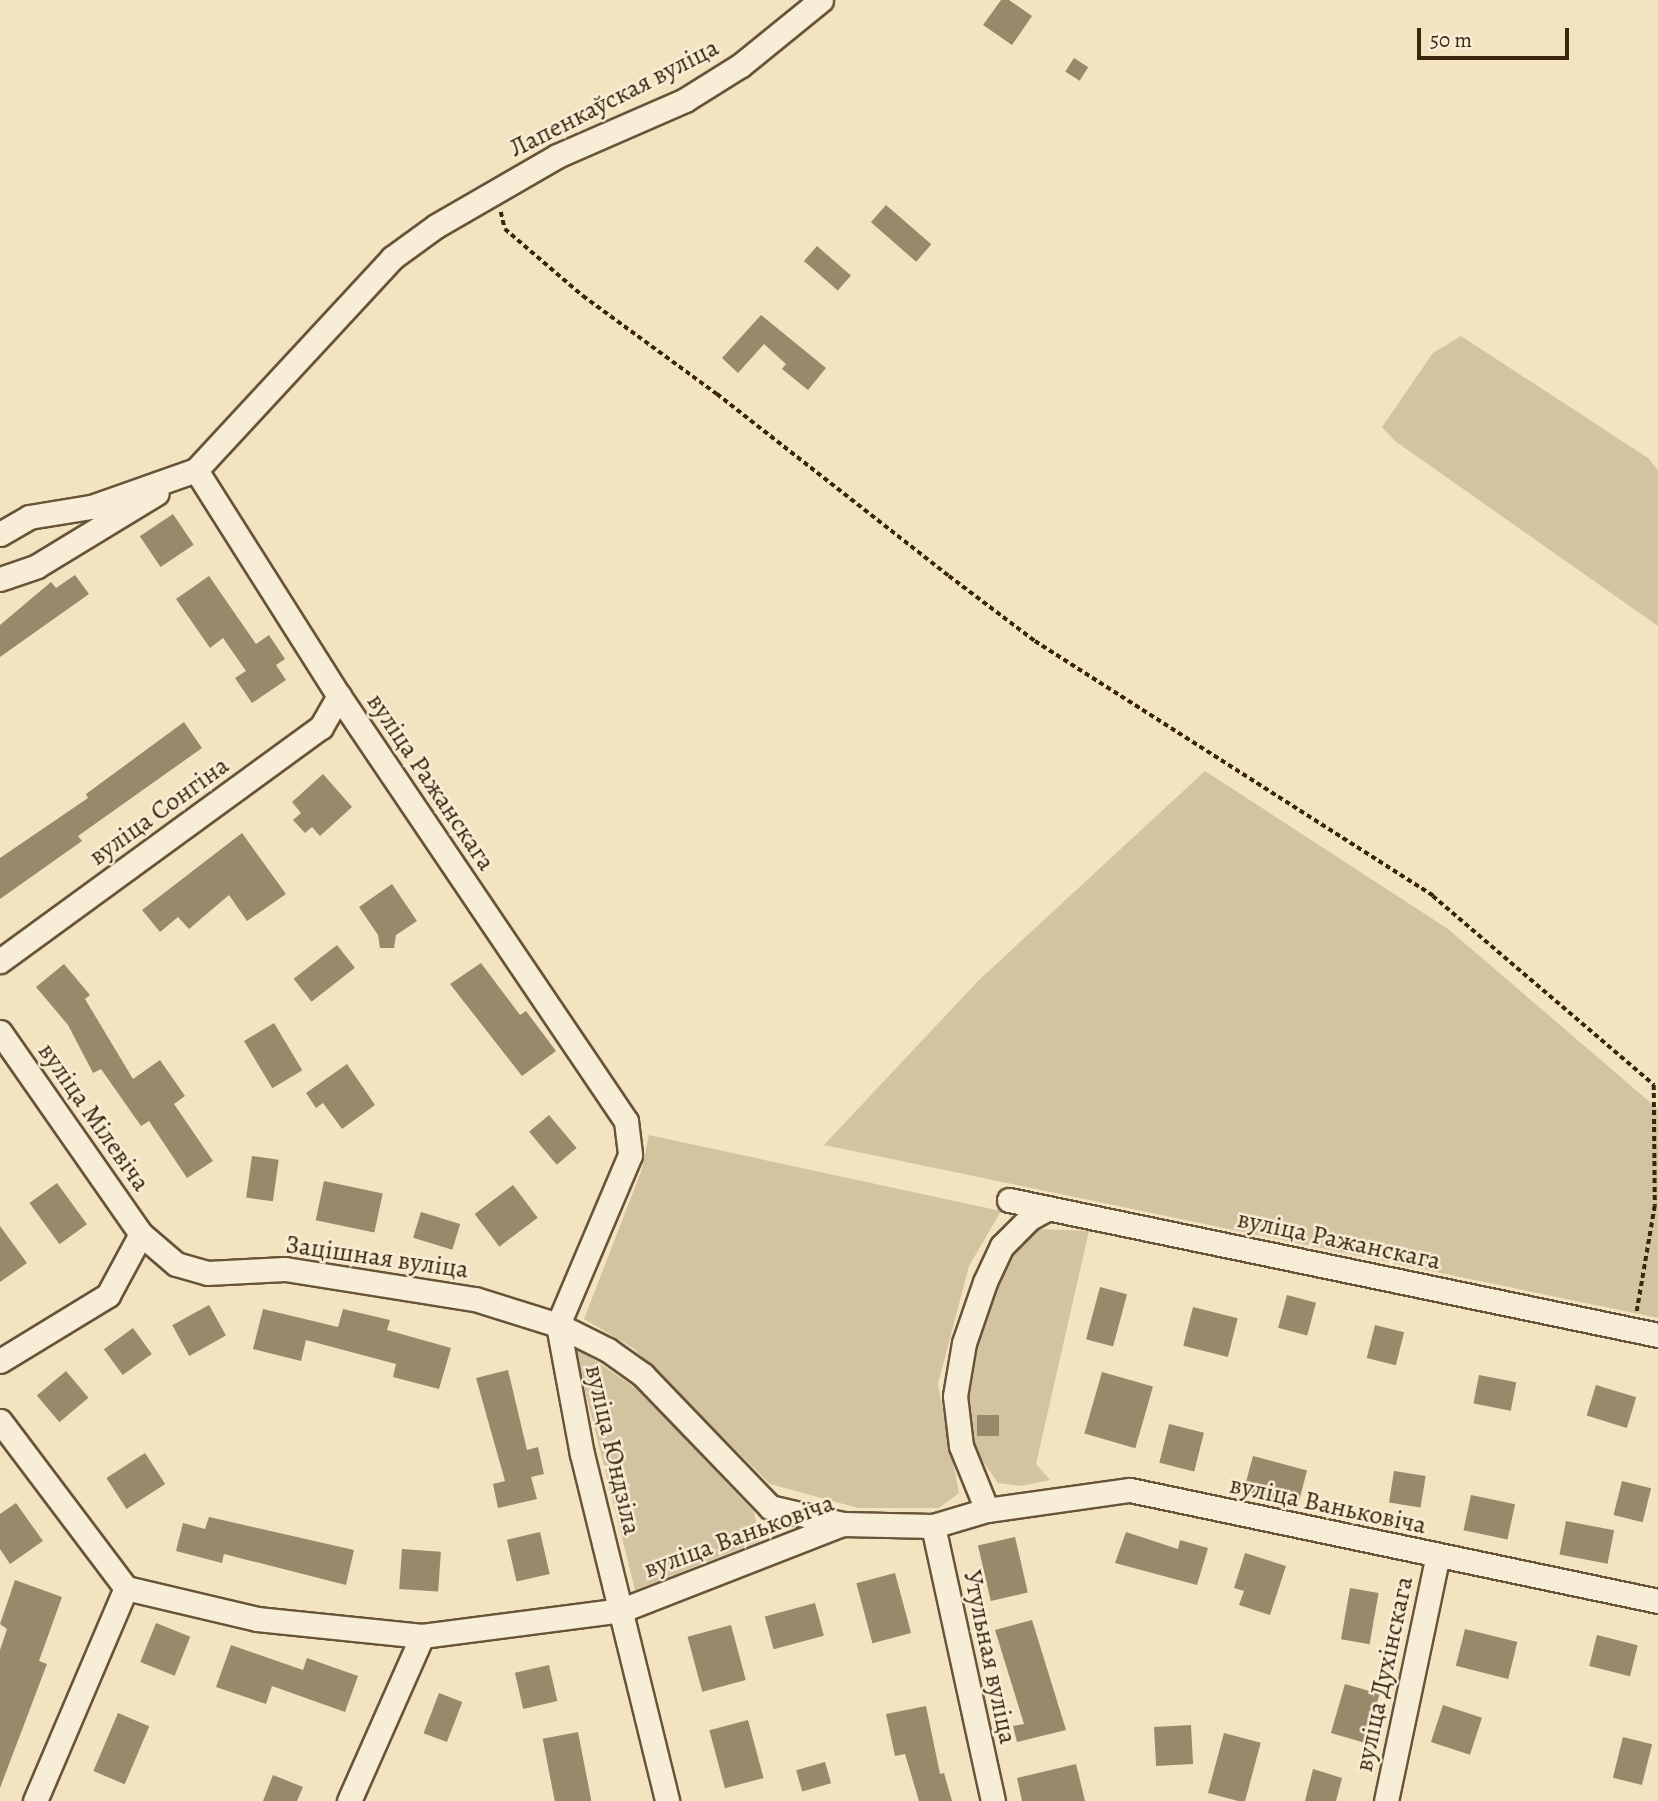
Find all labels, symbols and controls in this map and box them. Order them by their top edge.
scale bar [1420,14,1572,58]
text: 50 m [1430,26,1472,54]
street label: Лапенкаўская вуліца [504,32,724,164]
street label: вуліца Ражанскага [360,687,502,877]
street label: вуліца Сонгіна [83,750,235,872]
street label: вуліца Мілевіча [31,1037,157,1197]
street label: вуліца Ражанскага [1235,1203,1443,1277]
street label: Зацішная вуліца [284,1229,470,1285]
street label: вуліца Юндзіла [578,1362,648,1538]
street label: вуліца Ваньковіча [1227,1469,1429,1541]
street label: вуліца Ваньковіча [640,1487,838,1585]
street label: Утульная вуліца [956,1567,1024,1747]
street label: вуліца Духінскага [1348,1574,1420,1774]

